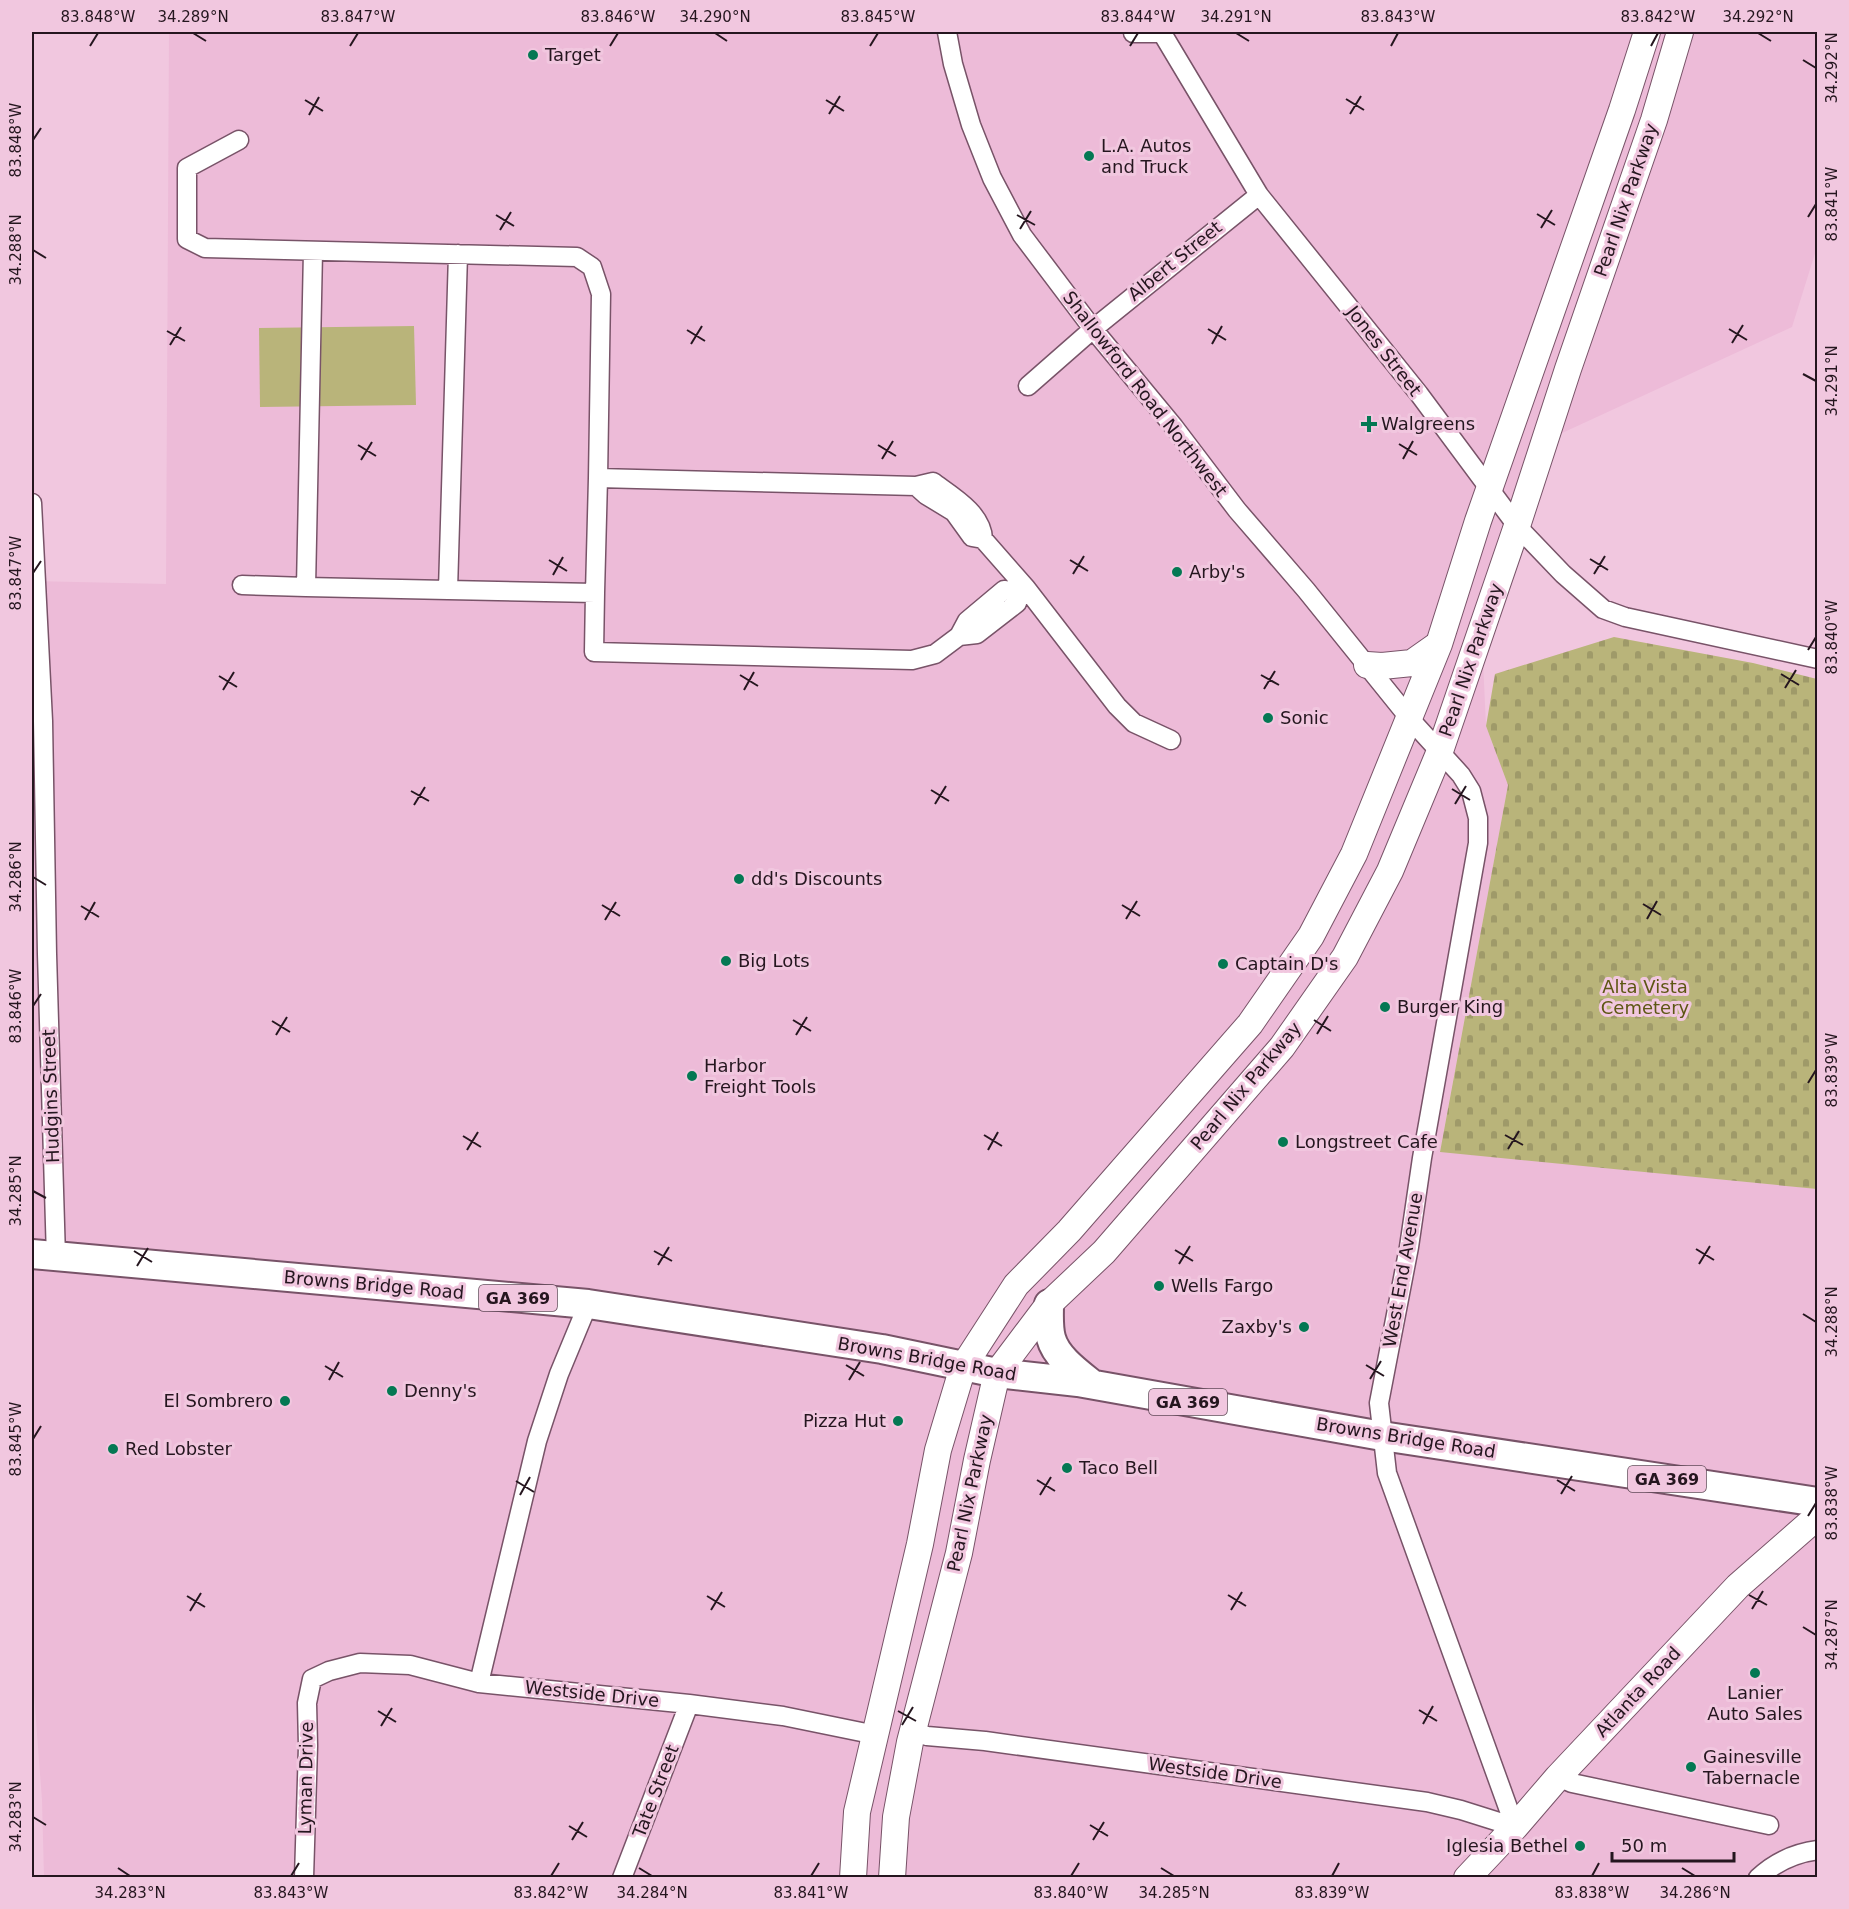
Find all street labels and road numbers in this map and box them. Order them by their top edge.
street label: Pearl Nix Parkway [1589,120,1662,279]
street label: Albert Street [1124,216,1226,305]
street label: Shallowford Road Northwest [1059,287,1232,500]
street label: Jones Street [1342,301,1426,400]
street label: Pearl Nix Parkway [1434,580,1507,739]
street label: Pearl Nix Parkway [1186,1017,1305,1154]
street label: Hudgins Street [38,1029,63,1163]
street label: West End Avenue [1379,1191,1426,1349]
street label: Browns Bridge Road [283,1266,465,1303]
road number: GA 369 [479,1285,557,1311]
street label: Browns Bridge Road [836,1332,1018,1385]
road number: GA 369 [1149,1389,1227,1415]
street label: Pearl Nix Parkway [943,1412,997,1574]
street label: Browns Bridge Road [1315,1413,1497,1462]
road number: GA 369 [1628,1466,1706,1492]
street label: Atlanta Road [1591,1642,1685,1741]
street label: Westside Drive [524,1676,660,1711]
street label: Lyman Drive [294,1721,317,1835]
street label: Tate Street [628,1742,683,1841]
street label: Westside Drive [1147,1753,1283,1792]

